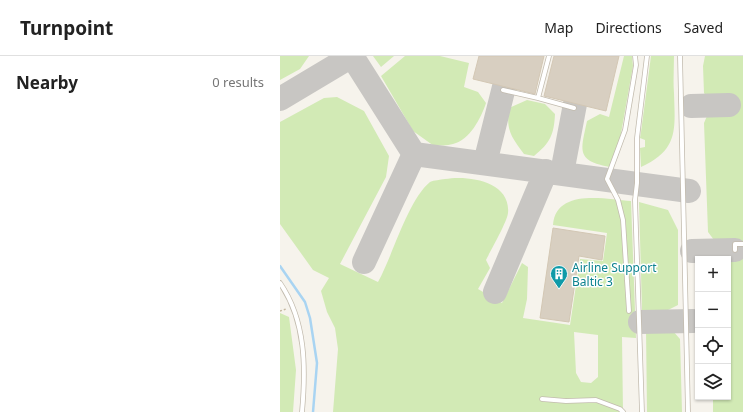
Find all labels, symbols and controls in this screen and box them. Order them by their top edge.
text: Turnpoint [20,15,113,41]
text: Map [544,18,573,37]
text: Directions [595,18,662,37]
text: Saved [684,18,723,37]
text: Nearby [16,71,78,94]
text: 0 results [212,73,264,91]
map controls [695,256,731,400]
button: + [695,256,731,292]
place label: Airline Support Baltic 3 [572,259,657,290]
building icon: Airline Support Baltic 3 [549,264,569,289]
button: − [695,292,731,328]
button: locate [695,328,731,364]
button: layers [695,364,731,400]

